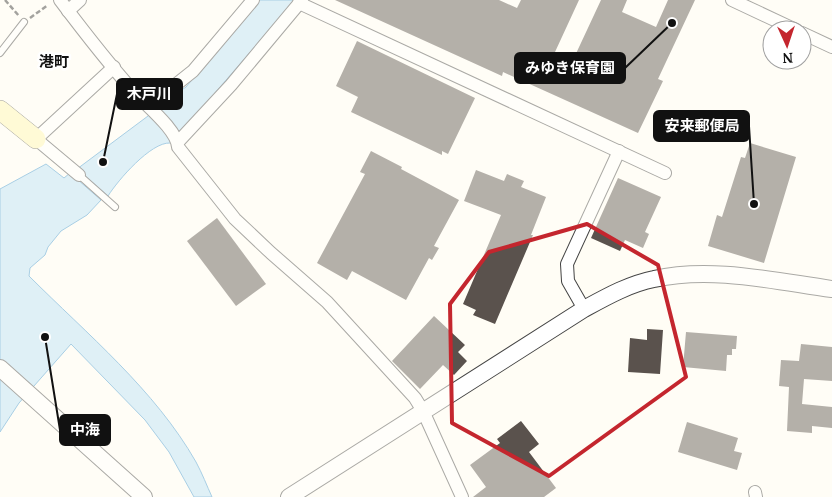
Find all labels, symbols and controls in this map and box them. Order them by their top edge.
north arrow [762,20,812,70]
text: N [782,49,794,68]
district label: 港町 [39,51,69,71]
callout: みゆき保育園 [515,53,625,83]
text: みゆき保育園 [525,57,615,77]
callout: 木戸川 [117,79,182,109]
text: 木戸川 [126,83,172,103]
callout: 安来郵便局 [654,111,749,141]
text: 安来郵便局 [664,115,740,135]
callout: 中海 [60,415,110,445]
text: 中海 [70,419,100,439]

